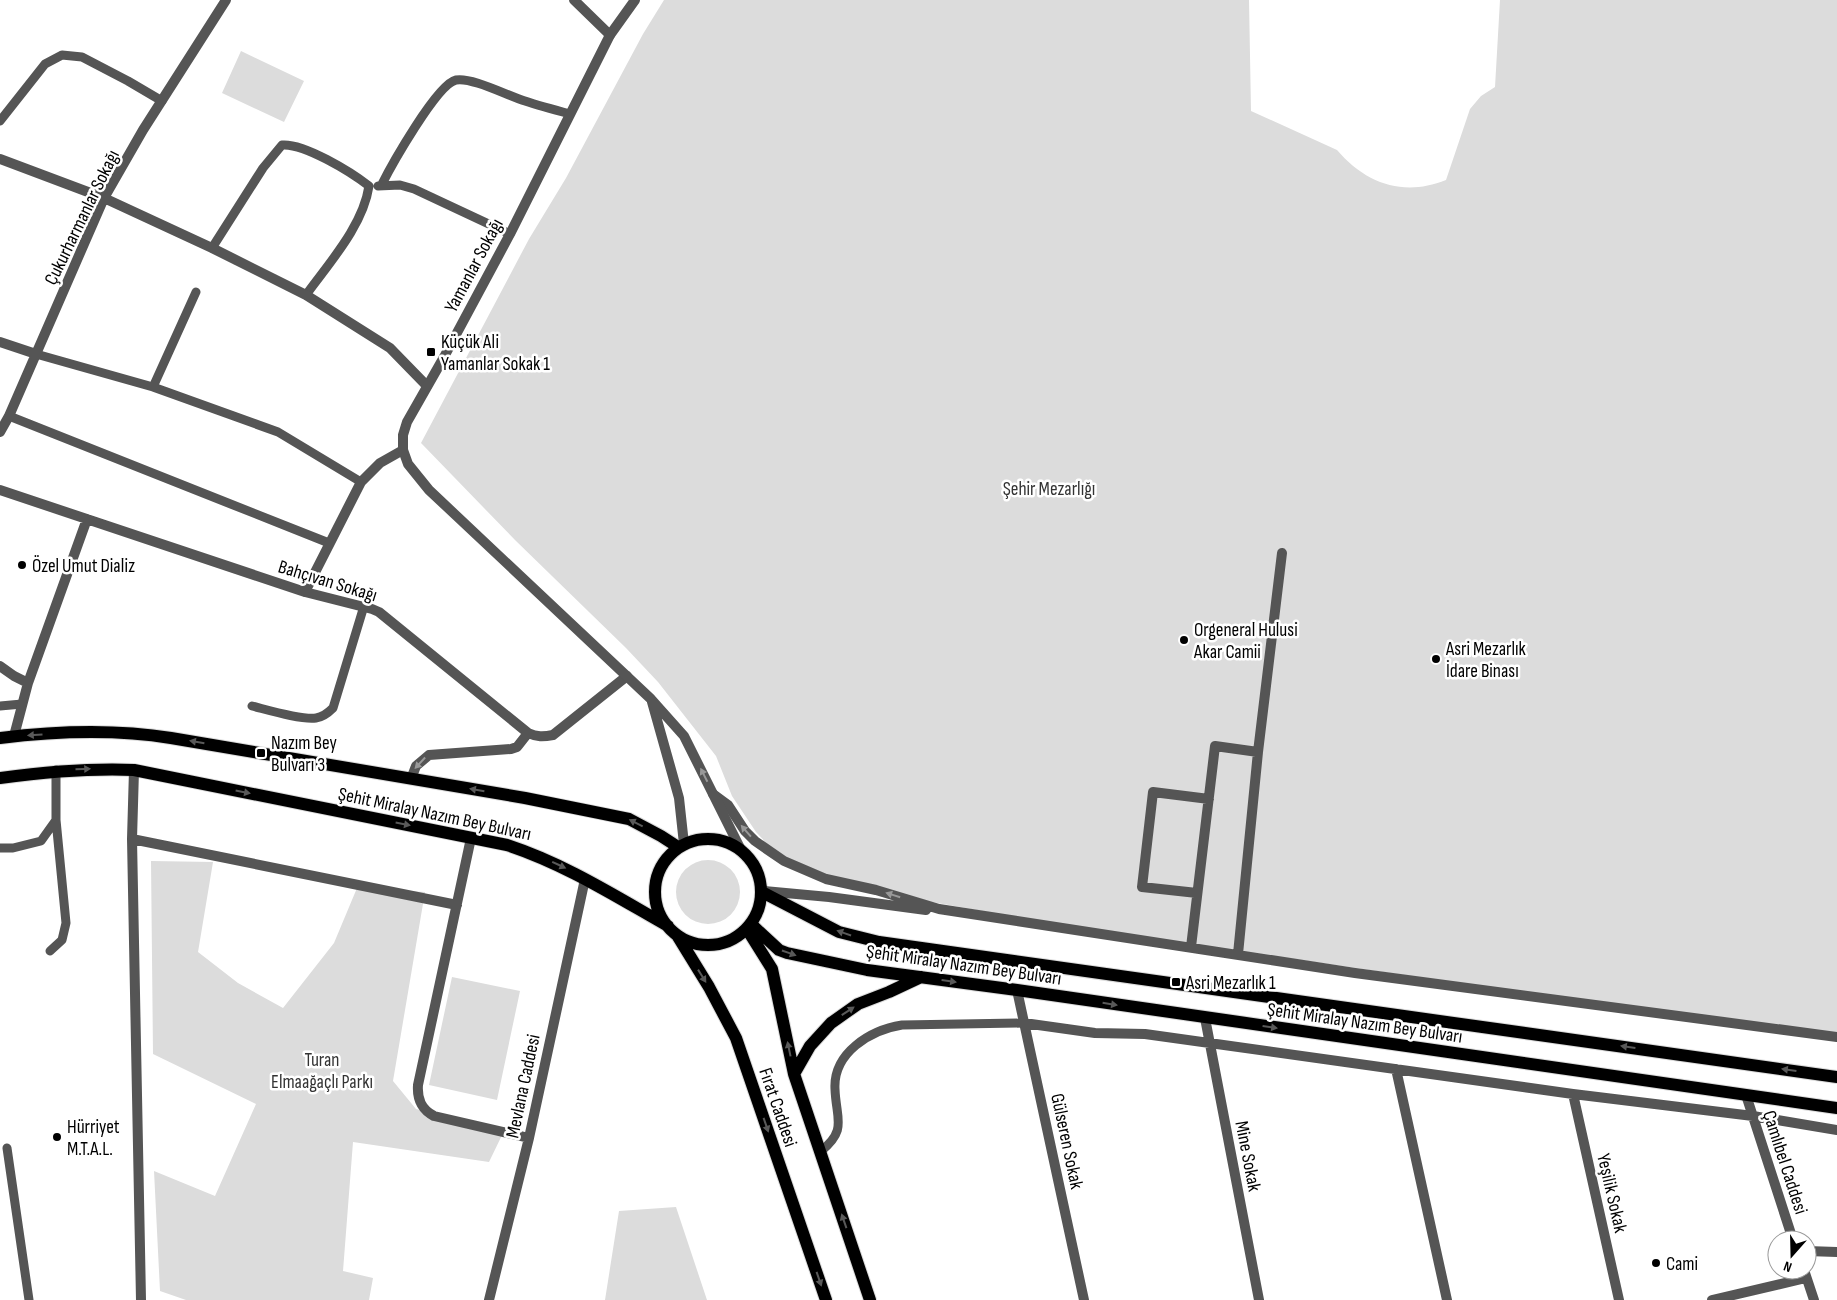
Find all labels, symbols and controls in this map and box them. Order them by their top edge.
street label: Çukurharmanlar Sokağı [40,146,125,289]
street label: Yamanlar Sokağı [440,215,509,317]
place label: Küçük Ali Yamanlar Sokak 1 [441,331,550,376]
marker: Küçük Ali Yamanlar Sokak 1 [425,346,437,358]
park label: Şehir Mezarlığı [1003,478,1095,501]
place label: Özel Umut Dializ [32,555,135,578]
street label: Bahçıvan Sokağı [275,555,380,607]
marker: Özel Umut Dializ [16,559,28,571]
place label: Orgeneral Hulusi Akar Camii [1193,619,1298,664]
marker: Orgeneral Hulusi Akar Camii [1178,634,1190,646]
place label: Asri Mezarlık İdare Binası [1445,638,1527,683]
marker: Asri Mezarlık İdare Binası [1430,653,1442,665]
one-way arrow [27,731,43,739]
place label: Nazım Bey Bulvarı 3 [271,732,338,777]
one-way arrow [188,738,204,746]
marker: Nazım Bey Bulvarı 3 [255,747,267,759]
one-way arrow [414,757,426,769]
one-way arrow [75,765,91,773]
one-way arrow [700,768,708,783]
street label: Şehit Miralay Nazım Bey Bulvarı [336,783,533,846]
one-way arrow [469,786,485,794]
one-way arrow [236,788,252,796]
one-way arrow [629,819,644,827]
one-way arrow [395,820,410,828]
one-way arrow [741,825,752,838]
one-way arrow [552,861,566,869]
one-way arrow [885,891,900,898]
one-way arrow [836,929,851,937]
street label: Şehit Miralay Nazım Bey Bulvarı [865,940,1063,991]
one-way arrow [782,949,797,957]
one-way arrow [698,970,707,983]
place label: Asri Mezarlık 1 [1185,972,1276,995]
marker: Asri Mezarlık 1 [1170,976,1182,988]
one-way arrow [941,977,957,985]
street label: Şehit Miralay Nazım Bey Bulvarı [1266,998,1464,1049]
one-way arrow [1102,1000,1118,1008]
one-way arrow [841,1006,854,1016]
one-way arrow [1263,1024,1279,1032]
street label: Mevlana Caddesi [501,1032,546,1140]
one-way arrow [785,1042,793,1057]
one-way arrow [1620,1042,1636,1050]
park label: Turan Elmaağaçlı Parkı [271,1049,373,1094]
street label: Fırat Caddesi [753,1065,802,1150]
one-way arrow [1780,1065,1796,1073]
street label: Gülseren Sokak [1045,1091,1088,1192]
street label: Çamlıbel Caddesi [1757,1108,1812,1217]
place label: Hürriyet M.T.A.L. [67,1116,120,1161]
one-way arrow [763,1118,770,1133]
street label: Mine Sokak [1229,1119,1266,1194]
marker: Hürriyet M.T.A.L. [51,1131,63,1143]
street label: Yeşilik Sokak [1591,1152,1632,1236]
one-way arrow [839,1213,847,1228]
north arrow [1767,1230,1817,1280]
place label: Cami [1666,1253,1698,1276]
marker: Cami [1650,1257,1662,1269]
text: N [1781,1257,1794,1276]
one-way arrow [815,1272,823,1287]

